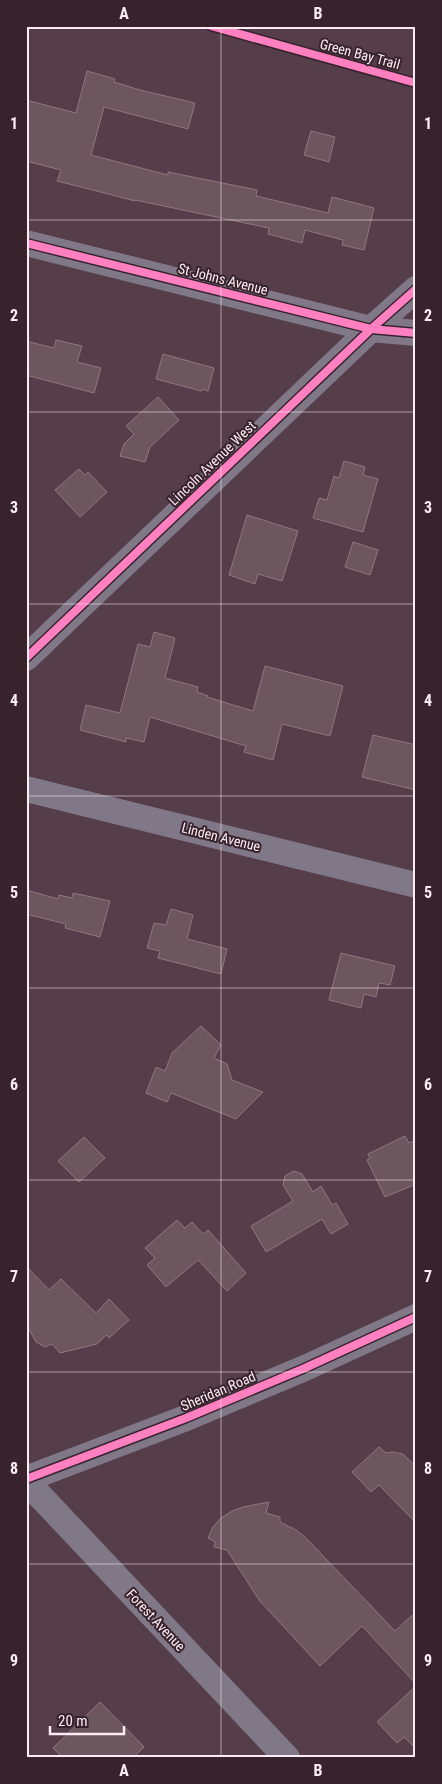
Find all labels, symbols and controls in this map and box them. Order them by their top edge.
text: A [119,4,129,23]
text: B [314,4,323,23]
street label: Green Bay Trail [318,36,402,72]
text: 1 [10,114,18,133]
text: 1 [424,114,432,133]
street label: St Johns Avenue [176,260,270,298]
text: 2 [10,306,18,325]
text: 2 [424,306,432,325]
street label: Lincoln Avenue West [165,418,259,508]
text: 3 [10,498,18,517]
text: 3 [424,498,432,517]
text: 4 [10,691,18,710]
text: 4 [424,691,432,710]
street label: Linden Avenue [180,820,262,855]
text: 5 [10,883,18,902]
text: 5 [424,883,432,902]
text: 6 [10,1075,18,1094]
text: 6 [424,1075,432,1094]
text: 7 [10,1267,18,1286]
text: 7 [424,1267,432,1286]
street label: Sheridan Road [178,1368,258,1414]
text: 8 [10,1459,18,1478]
text: 8 [424,1459,432,1478]
street label: Forest Avenue [123,1586,189,1654]
text: 9 [10,1651,18,1670]
text: 9 [424,1651,432,1670]
scale bar [50,1704,124,1736]
text: 20 m [58,1712,88,1730]
text: A [119,1761,129,1780]
text: B [314,1761,323,1780]

